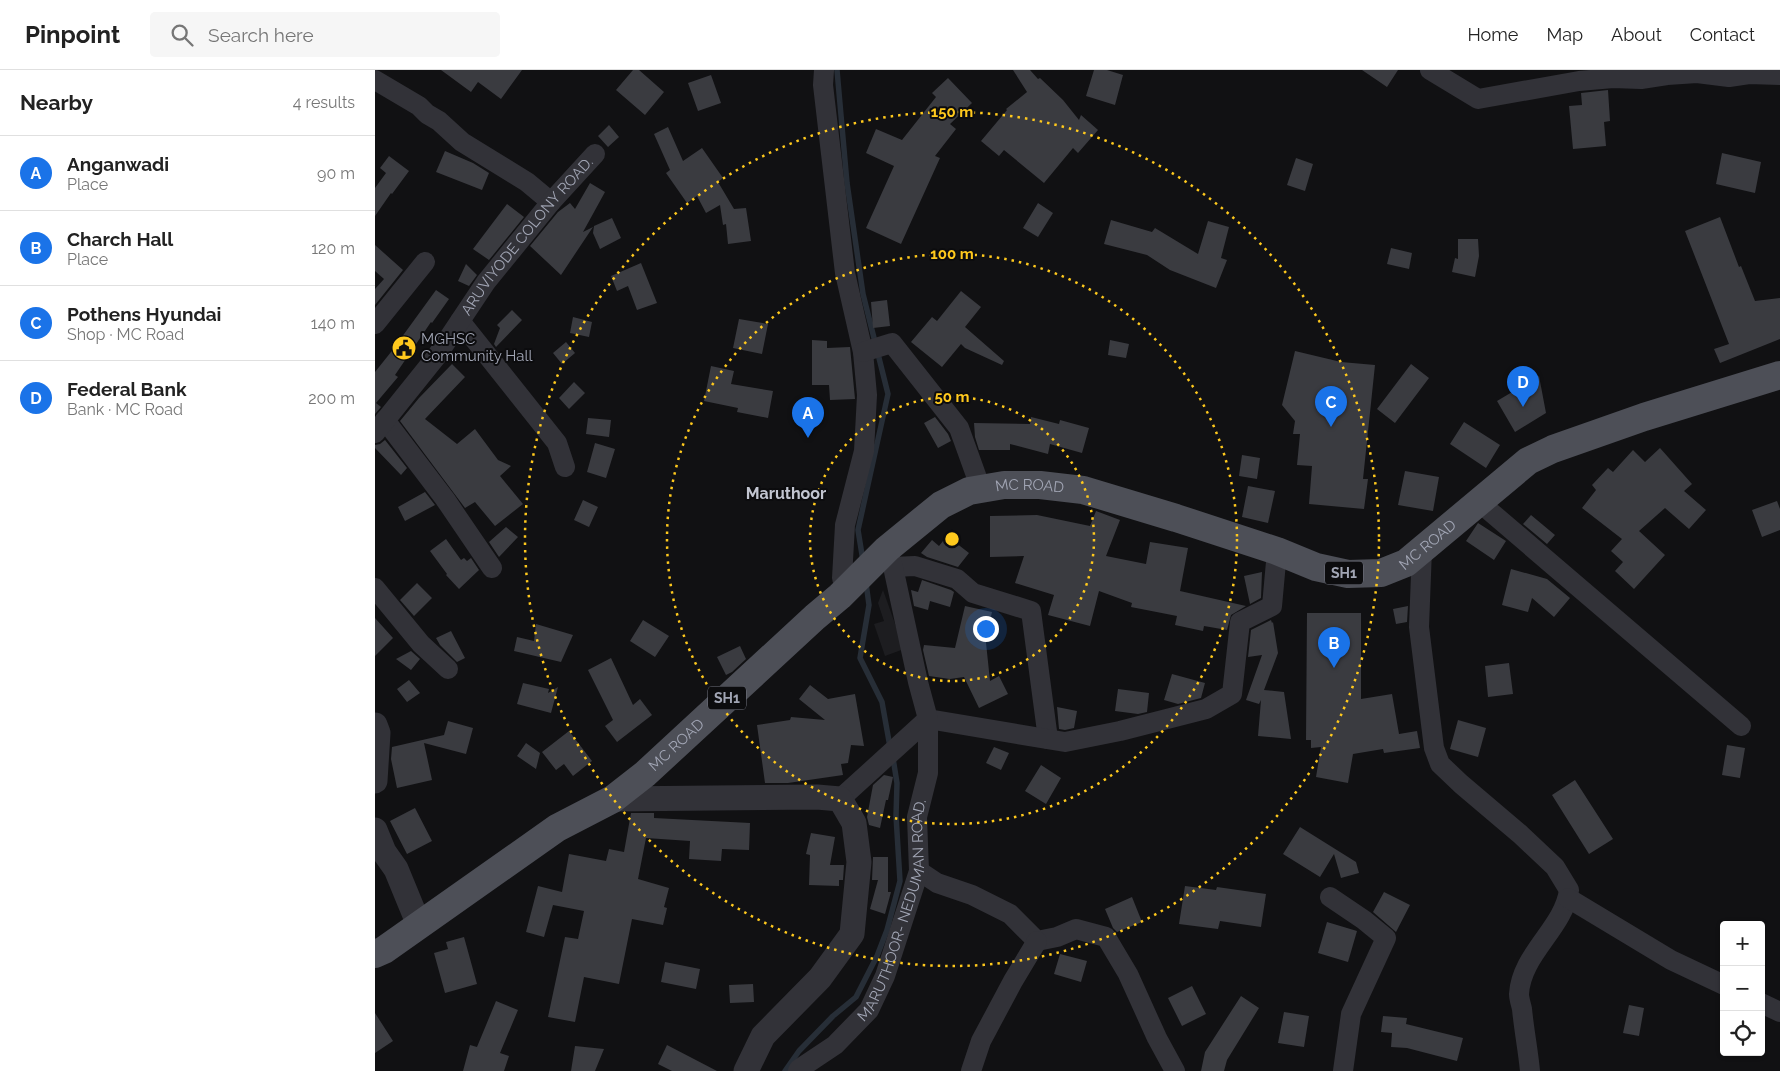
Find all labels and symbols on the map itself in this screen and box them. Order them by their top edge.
text: 150 m [931,103,973,121]
street label: ARUVIYODE COLONY ROAD. [457,153,597,319]
text: 100 m [930,245,974,263]
place label: MGHSC Community Hall [421,330,534,365]
public building icon: MGHSC Community Hall [391,335,417,361]
pin: D [1507,366,1539,407]
pin: C [1315,386,1347,427]
text: 50 m [934,388,970,406]
pin: A [792,397,824,438]
street label: MC ROAD [994,475,1065,497]
district label: Maruthoor [746,484,826,503]
street label: MC ROAD [1396,516,1460,574]
centre of rings [943,530,961,548]
road number: SH1 [1325,562,1363,584]
your location [973,616,999,642]
pin: B [1318,627,1350,668]
road number: SH1 [708,686,746,710]
street label: MC ROAD [645,715,708,775]
street label: MARUTHOOR- NEDUMAN ROAD. [854,797,930,1025]

